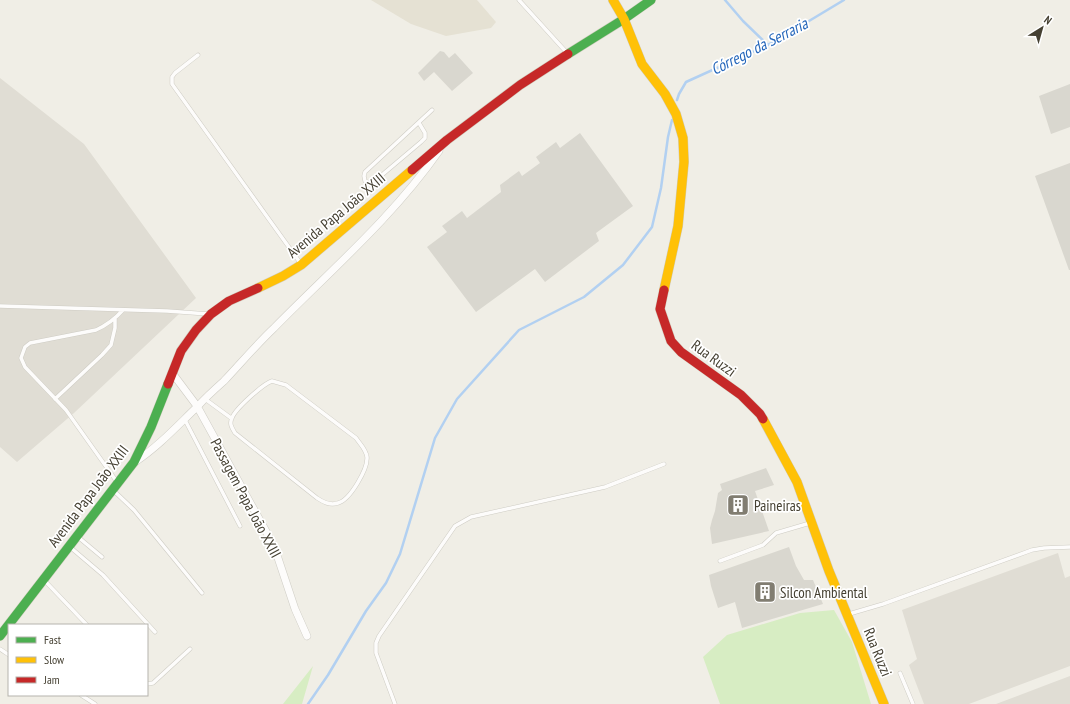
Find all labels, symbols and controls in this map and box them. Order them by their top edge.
north arrow [1022,8,1062,48]
water label: Córrego da Serraria [707,12,812,79]
text: N [1041,13,1055,27]
street label: Avenida Papa João XXIII [283,168,389,262]
street label: Rua Ruzzi [688,335,740,381]
street label: Passagem Papa João XXIII [206,435,286,561]
street label: Avenida Papa João XXIII [43,441,133,551]
building icon: Paineiras [725,492,751,518]
place label: Paineiras [754,496,801,515]
building icon: Silcon Ambiental [752,579,778,605]
place label: Silcon Ambiental [780,583,868,602]
legend [8,624,148,696]
street label: Rua Ruzzi [860,625,896,679]
text: Fast [44,632,62,647]
text: Slow [44,652,65,667]
text: Jam [43,672,60,687]

